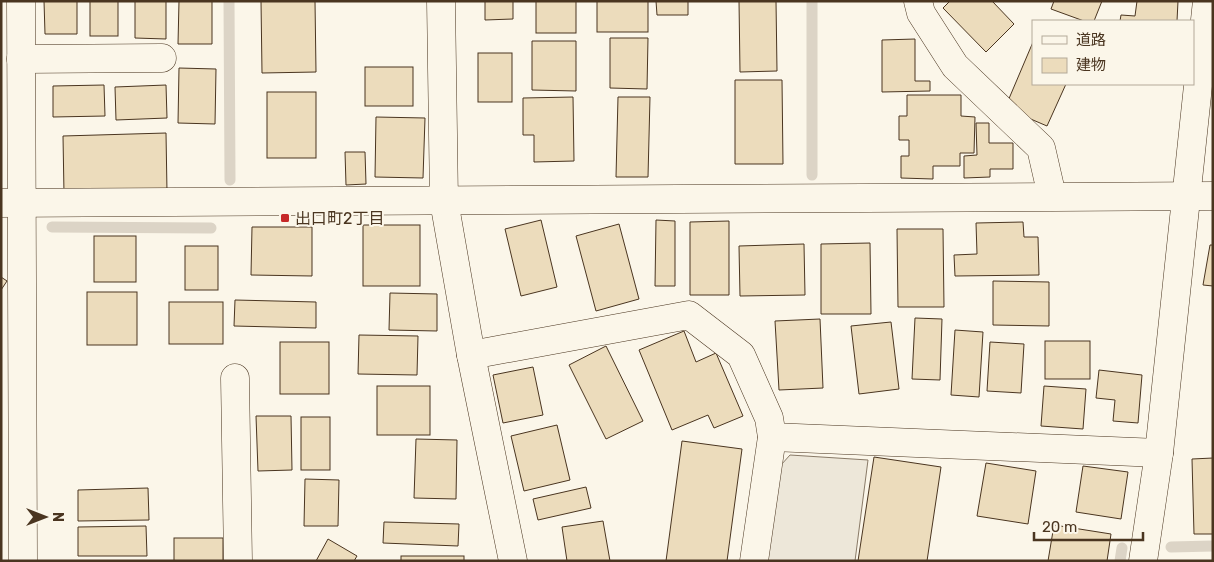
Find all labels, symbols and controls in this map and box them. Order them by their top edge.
legend [1032,20,1194,85]
text: 道路 [1076,31,1106,49]
text: 建物 [1076,56,1106,74]
place label: 出口町2丁目 [295,209,384,228]
marker: 出口町2丁目 [279,212,291,224]
north arrow [20,492,70,542]
scale bar [1034,510,1143,542]
text: N [49,512,66,522]
text: 20 m [1042,518,1077,536]

